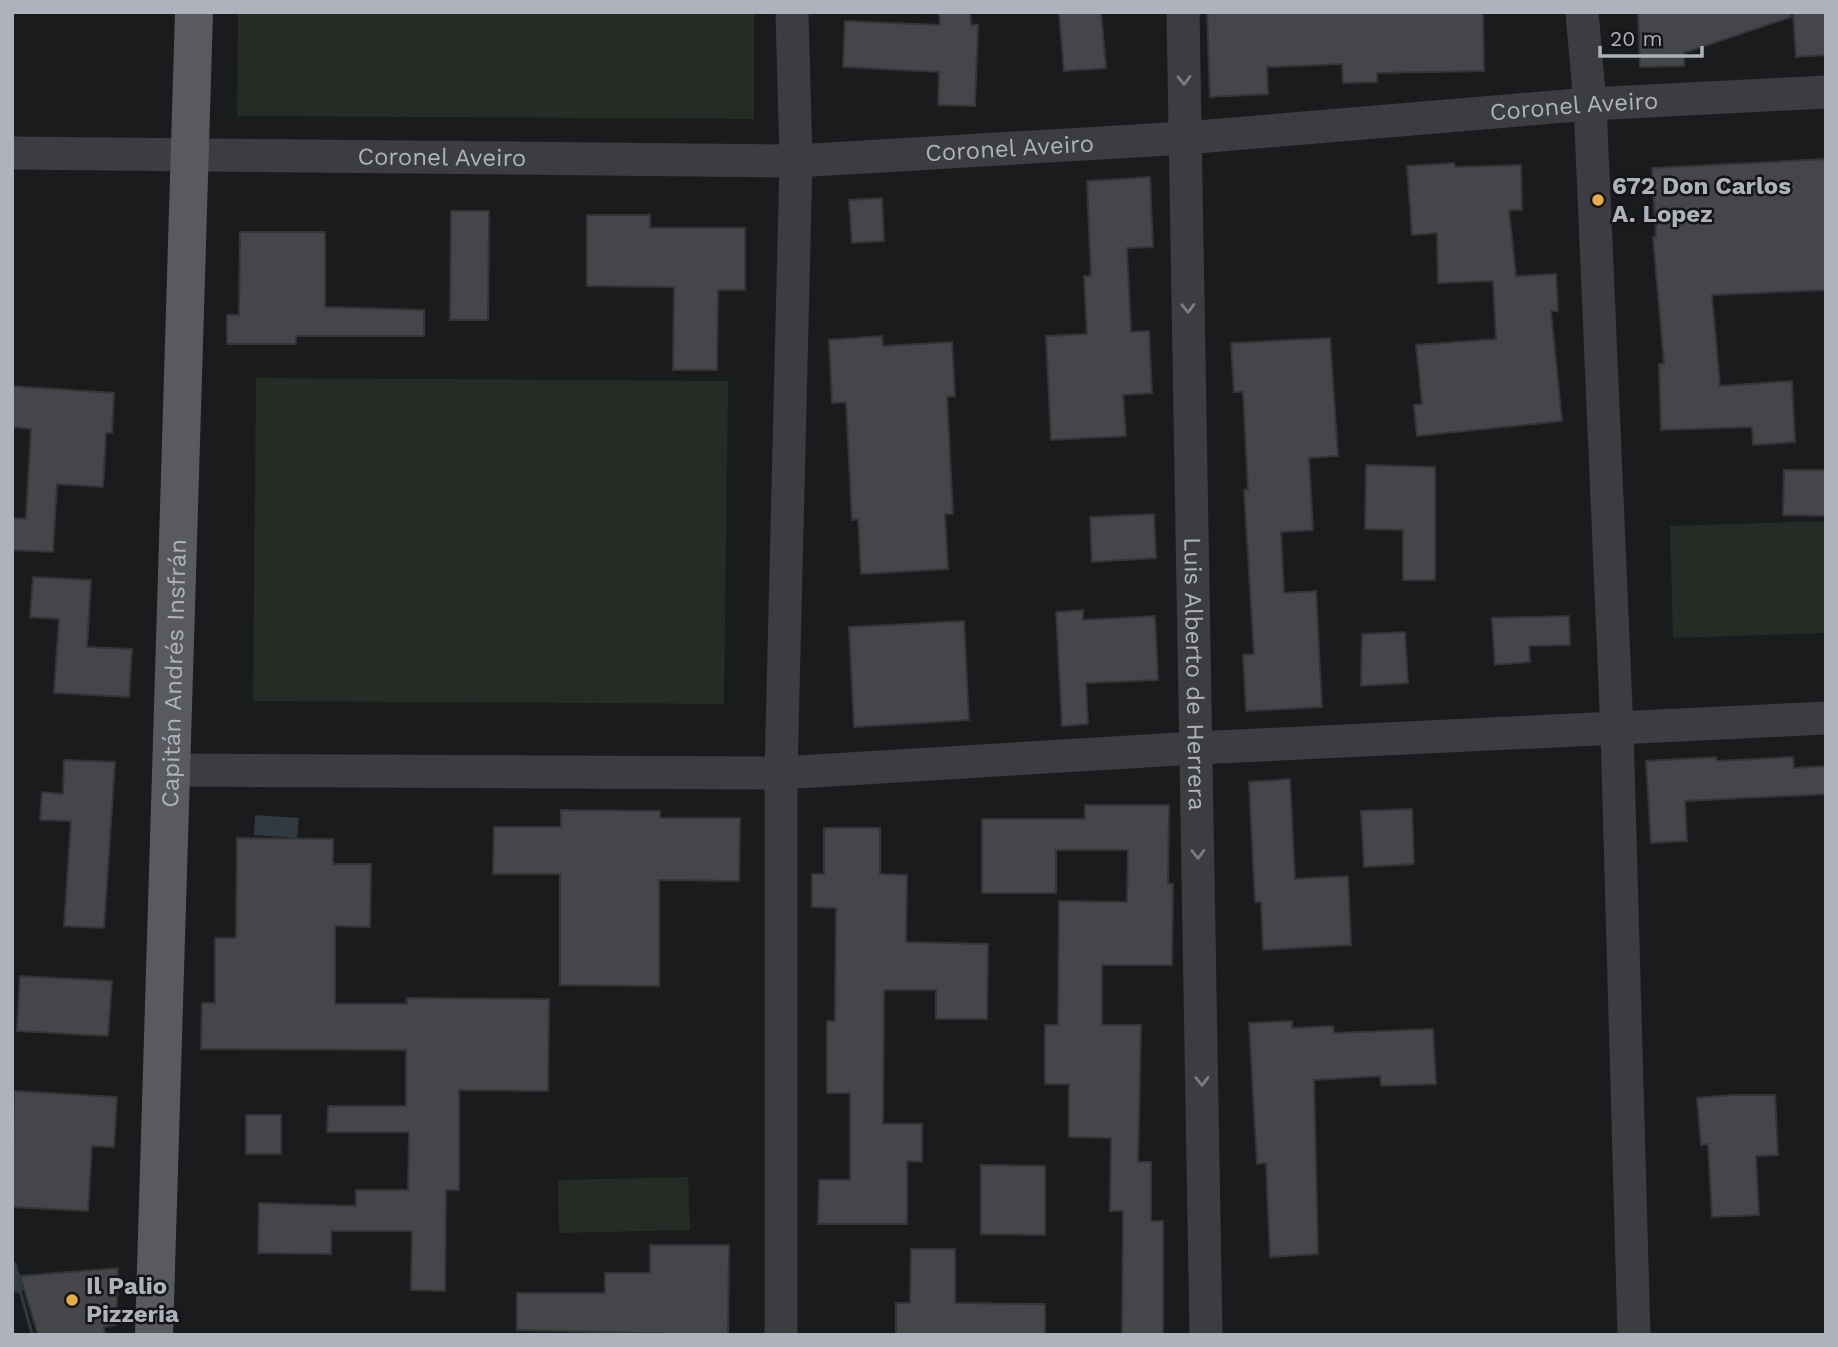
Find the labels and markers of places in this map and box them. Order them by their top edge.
place label: 672 Don Carlos A. Lopez [1612,172,1791,228]
marker: 672 Don Carlos A. Lopez [1590,192,1606,208]
place label: Il Palio Pizzeria [86,1272,179,1328]
marker: Il Palio Pizzeria [64,1292,80,1308]

